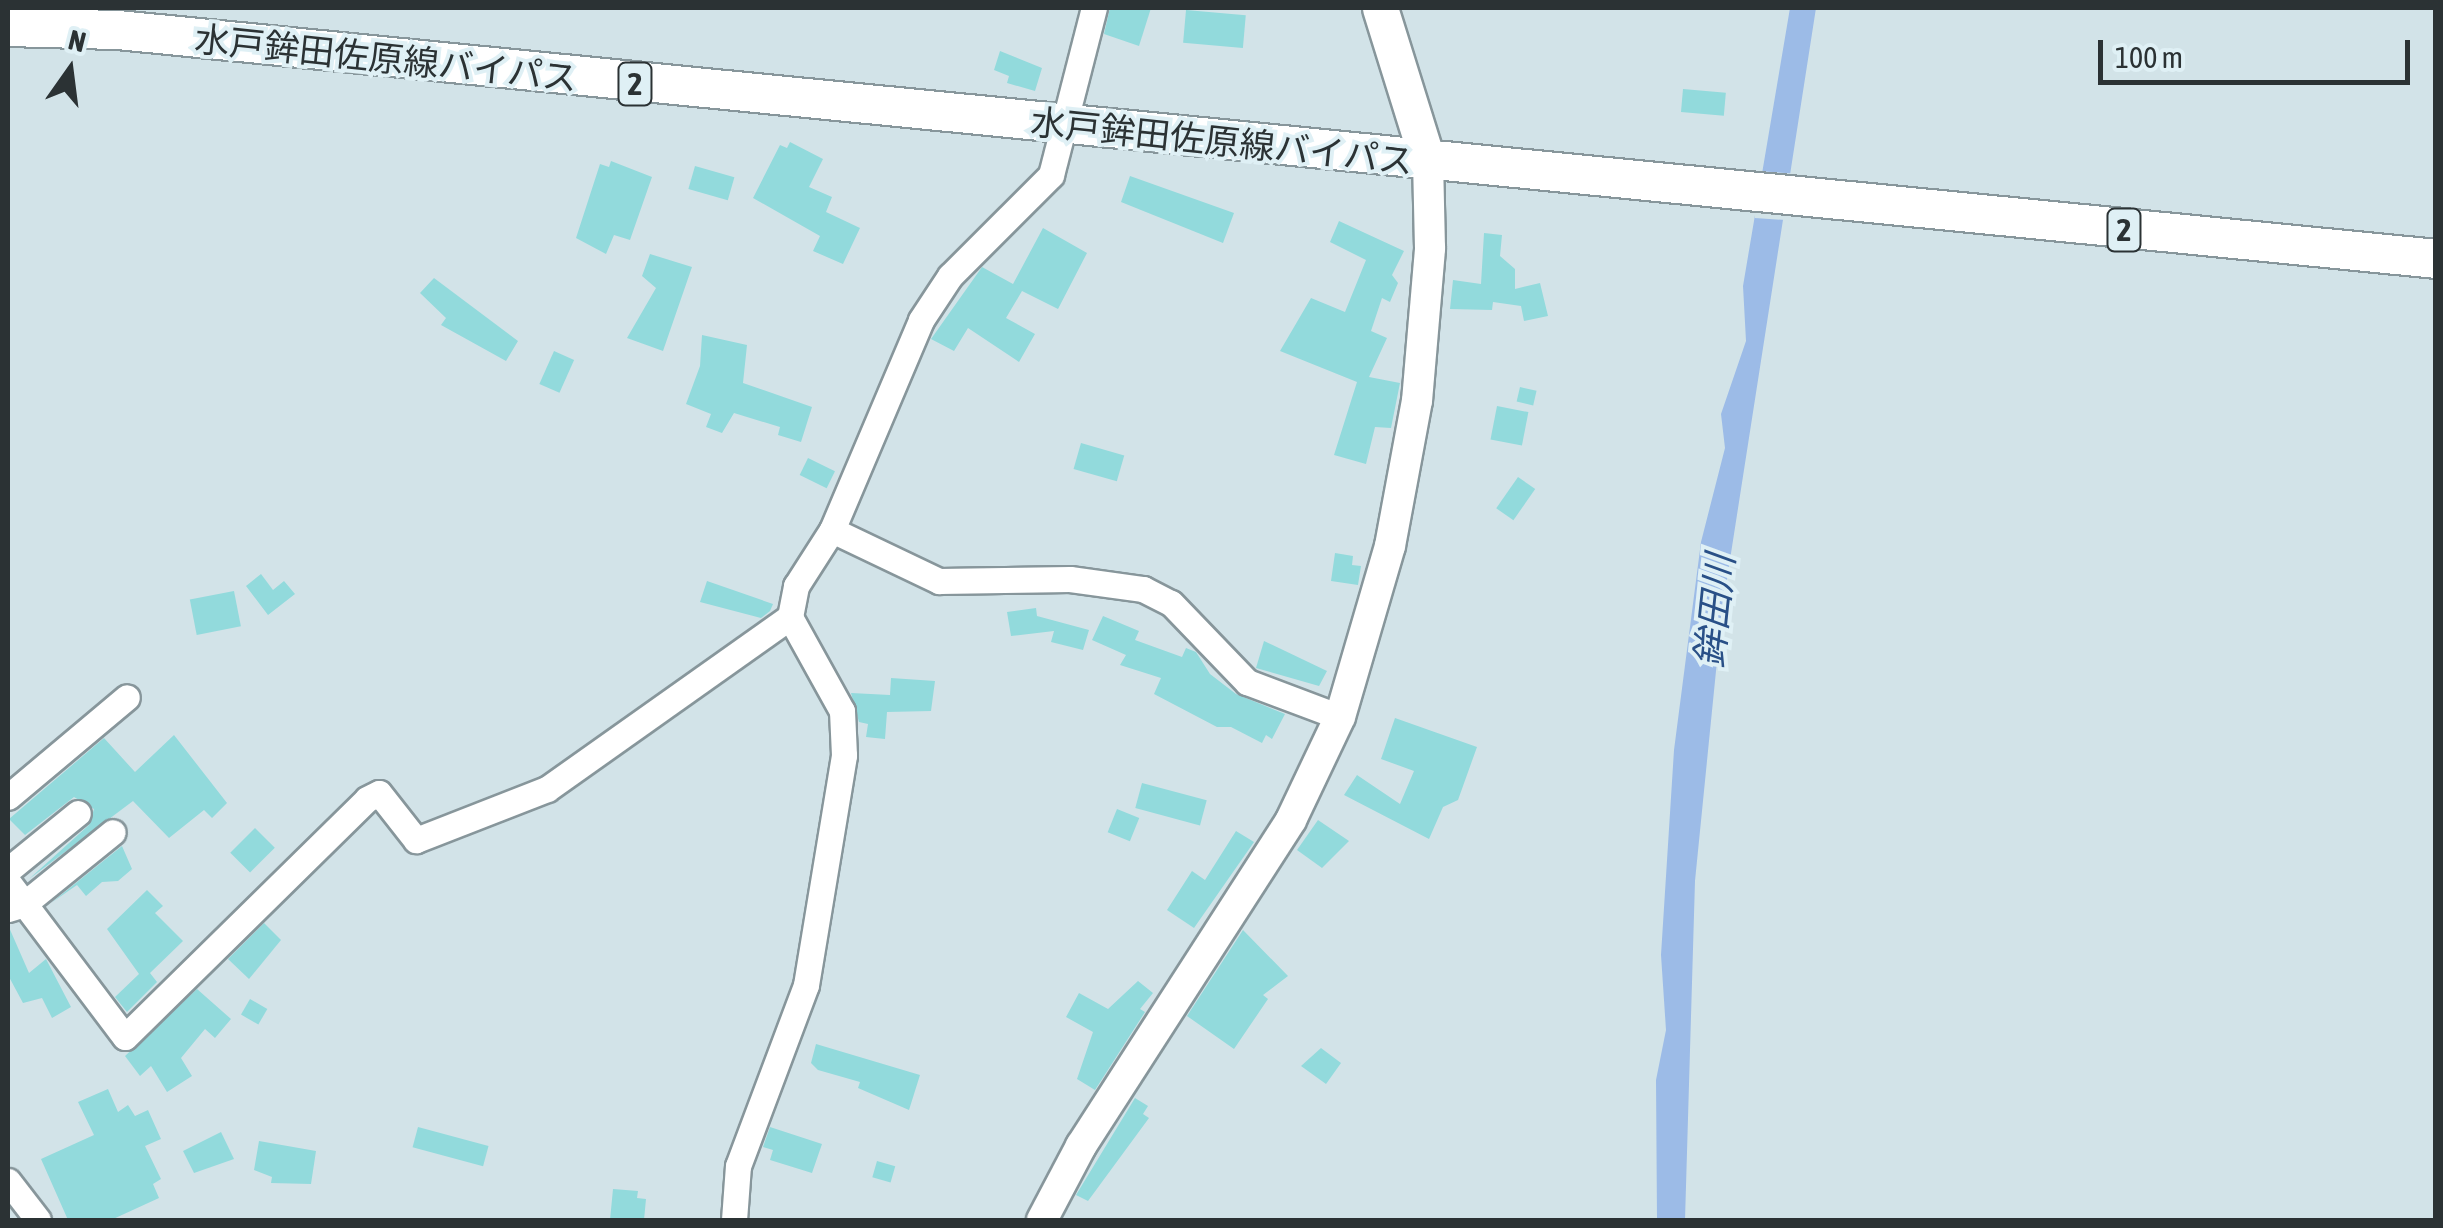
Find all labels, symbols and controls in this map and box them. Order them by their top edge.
street label: 水戸鉾田佐原線バイパス [192,17,580,99]
north arrow [20,20,120,120]
scale bar [2103,20,2416,82]
text: N [65,23,89,58]
text: 100 m [2115,40,2183,74]
road number: 2 [615,57,655,111]
street label: 水戸鉾田佐原線バイパス [1028,100,1416,182]
road number: 2 [2104,203,2144,257]
water label: 鉾田川 [1686,552,1744,670]

